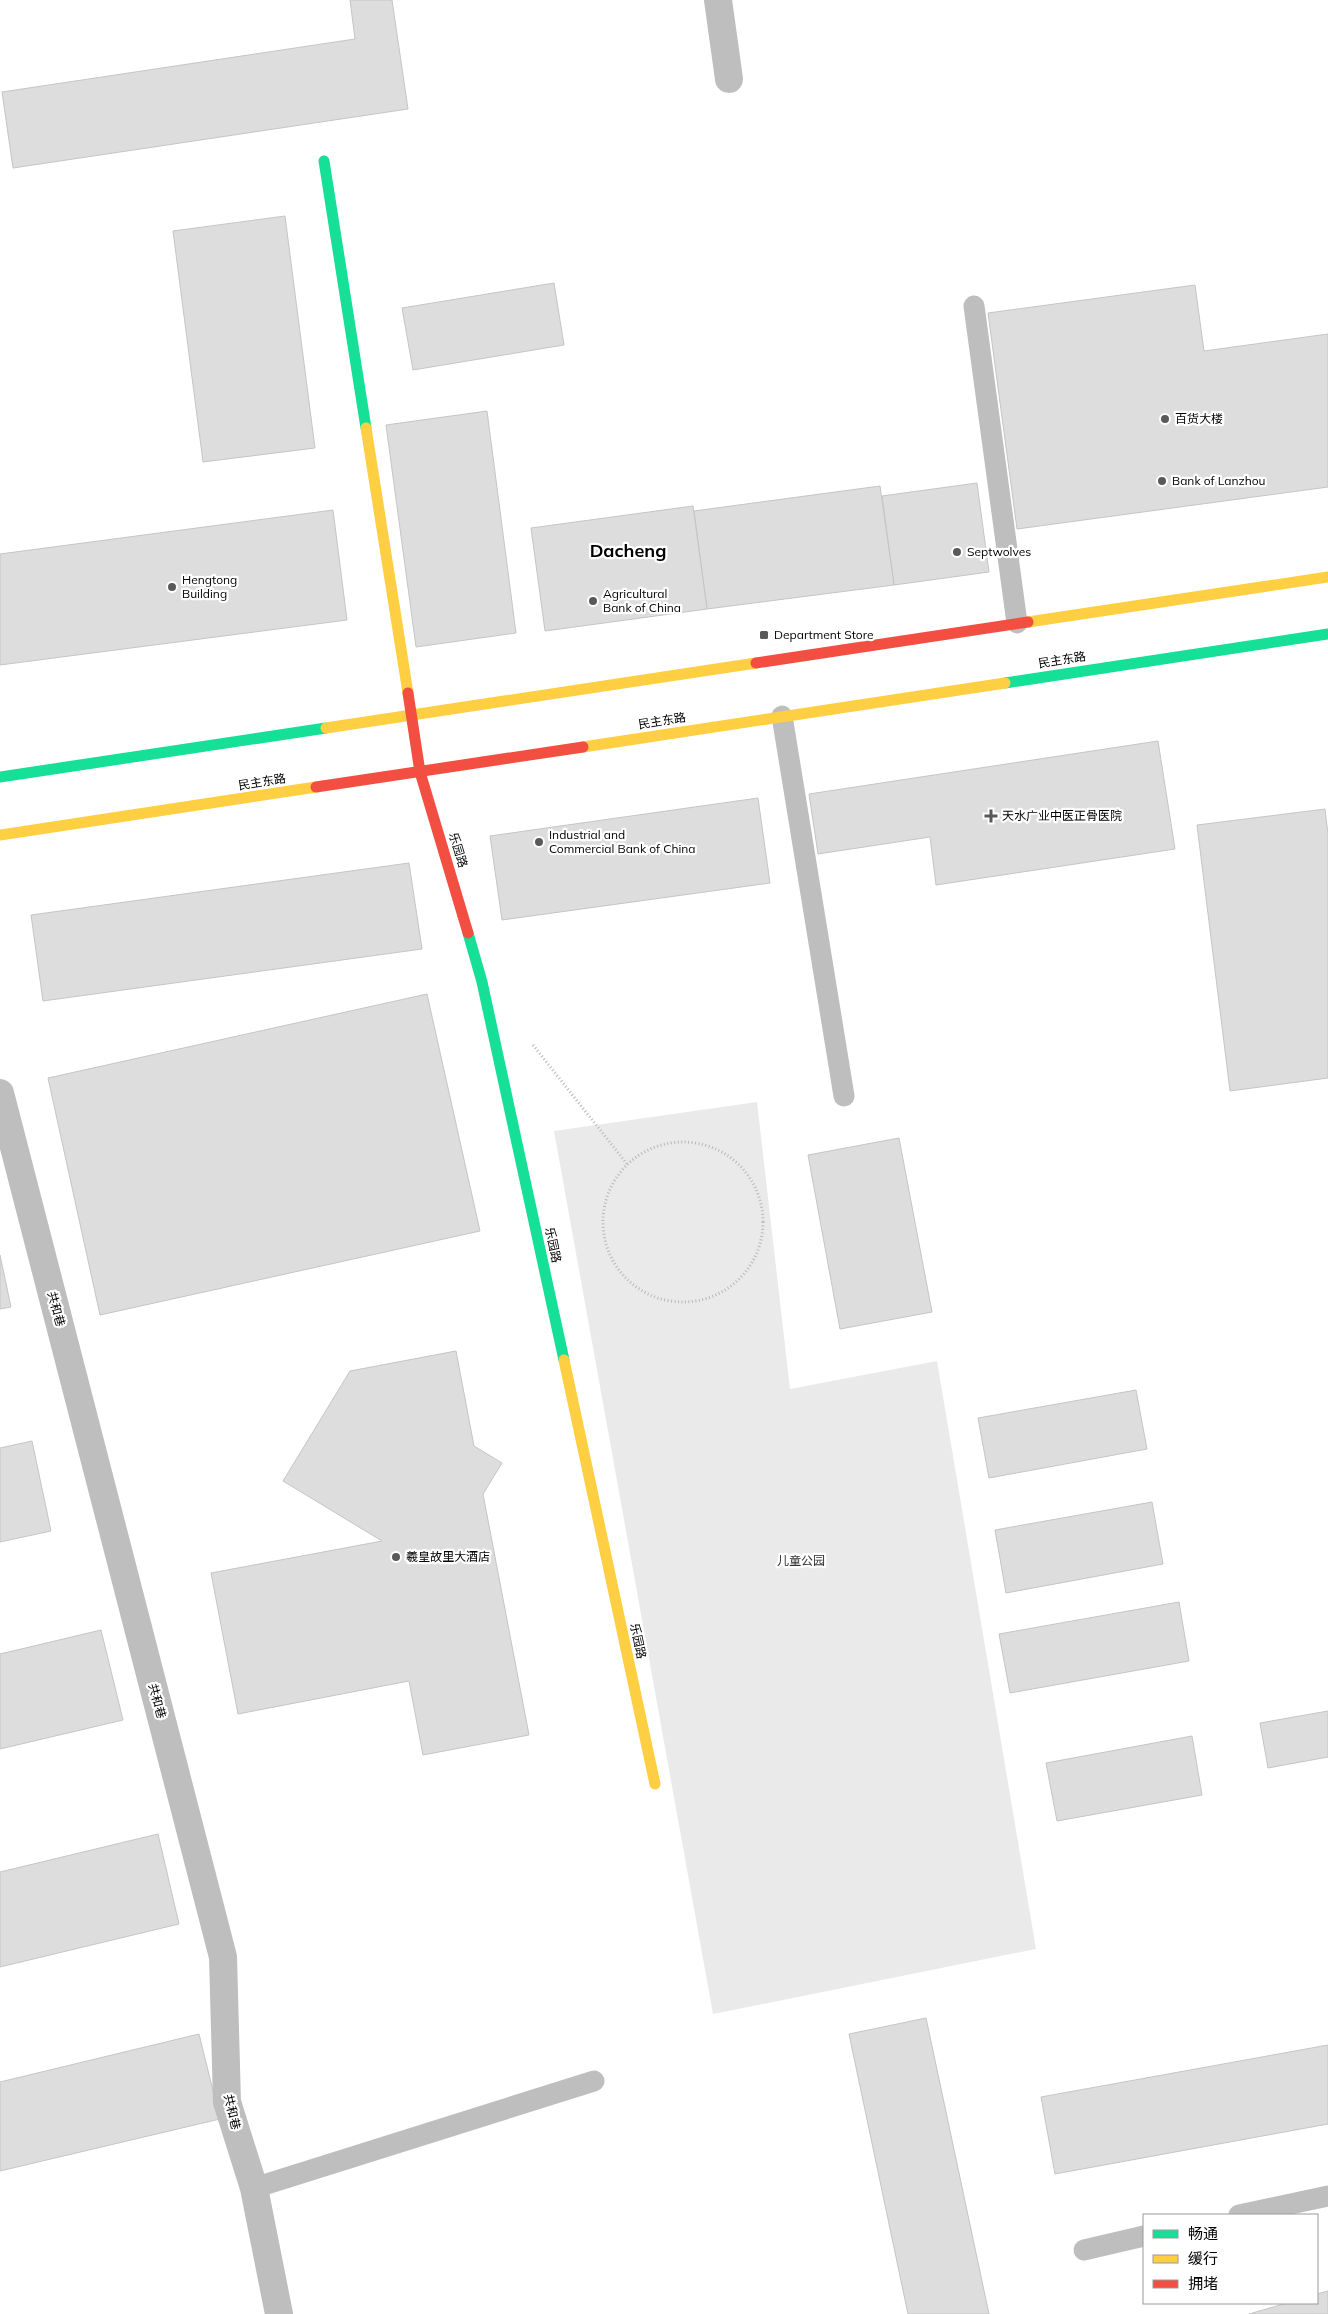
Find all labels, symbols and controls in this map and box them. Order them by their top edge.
place label: 百货大楼 [1175,411,1223,426]
marker: 百货大楼 [1159,413,1171,425]
place label: Bank of Lanzhou [1172,473,1266,488]
marker: Bank of Lanzhou [1156,475,1168,487]
district label: Dacheng [590,539,666,562]
place label: Septwolves [967,544,1031,559]
marker: Septwolves [951,546,963,558]
place label: Hengtong Building [182,572,237,601]
marker: Hengtong Building [166,581,178,593]
place label: Agricultural Bank of China [603,586,681,615]
marker: Agricultural Bank of China [587,595,599,607]
place label: Department Store [774,627,873,642]
marker: Department Store [758,629,770,641]
street label: 民主东路 [1037,648,1087,671]
street label: 民主东路 [637,709,687,732]
street label: 民主东路 [237,770,287,793]
place label: 天水广业中医正骨医院 [1002,808,1122,823]
marker: 天水广业中医正骨医院 [984,809,998,823]
place label: Industrial and Commercial Bank of China [549,827,696,856]
street label: 乐园路 [446,830,471,869]
marker: Industrial and Commercial Bank of China [533,836,545,848]
street label: 乐园路 [542,1226,565,1264]
street label: 共和巷 [45,1290,68,1328]
place label: 羲皇故里大酒店 [406,1549,490,1564]
marker: 羲皇故里大酒店 [390,1551,402,1563]
park label: 儿童公园 [777,1553,825,1568]
street label: 乐园路 [627,1622,650,1660]
street label: 共和巷 [146,1682,169,1720]
street label: 共和巷 [221,2093,244,2131]
legend [1143,2214,1318,2304]
text: 畅通 [1188,2224,1218,2243]
text: 缓行 [1188,2249,1218,2268]
text: 拥堵 [1188,2274,1218,2293]

